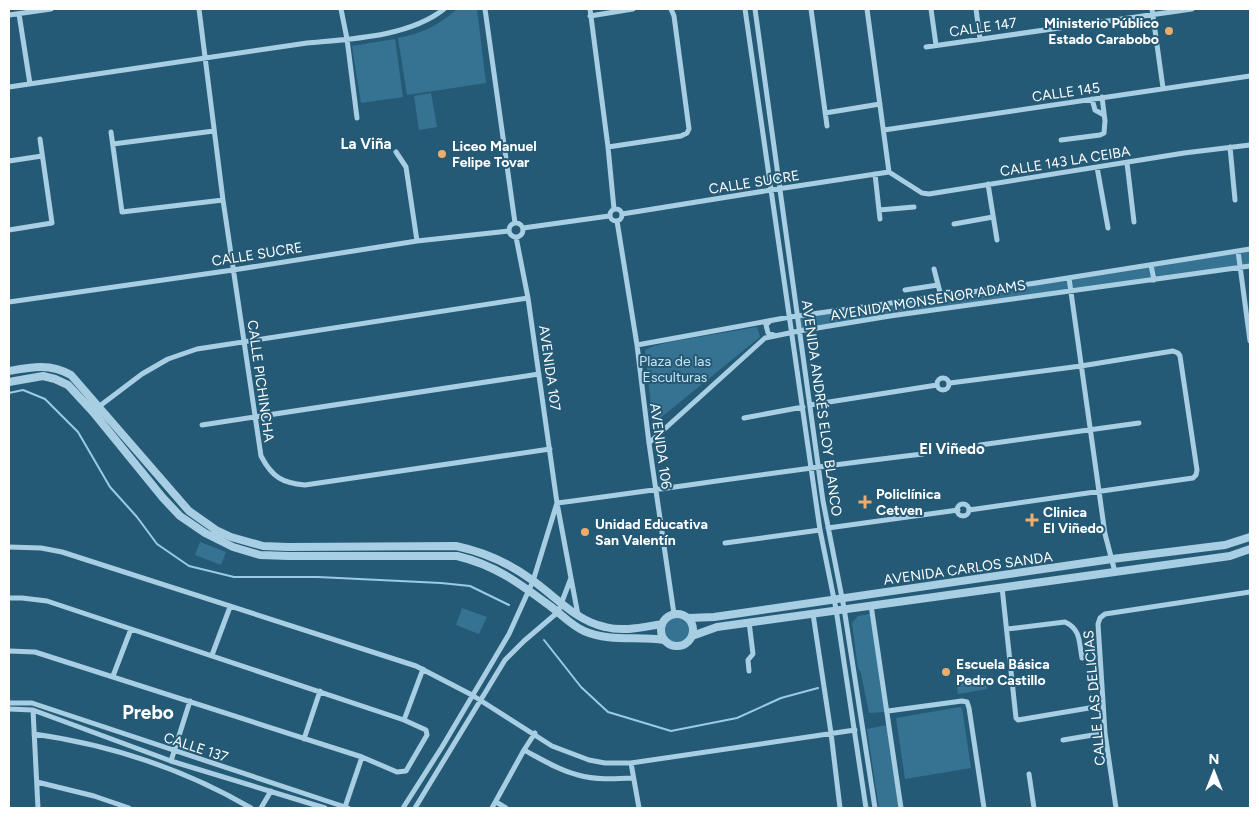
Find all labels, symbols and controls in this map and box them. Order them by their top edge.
street label: CALLE 147 [948,14,1018,41]
place label: Ministerio Público Estado Carabobo [1044,15,1159,48]
marker: Ministerio Público Estado Carabobo [1163,25,1175,37]
street label: CALLE 145 [1031,79,1101,106]
district label: La Viña [341,135,391,153]
place label: Liceo Manuel Felipe Tovar [452,138,537,171]
street label: CALLE 143 LA CEIBA [999,143,1132,180]
marker: Liceo Manuel Felipe Tovar [436,148,448,160]
street label: CALLE SUCRE [708,167,801,198]
street label: CALLE SUCRE [211,239,304,270]
street label: AVENIDA MONSEÑOR ADAMS [829,277,1027,324]
street label: AVENIDA ANDRÉS ELOY BLANCO [798,299,845,517]
street label: CALLE PICHINCHA [244,319,278,444]
street label: AVENIDA 107 [535,324,564,412]
park label: Plaza de las Esculturas [639,353,711,386]
street label: AVENIDA 106 [646,402,675,490]
district label: El Viñedo [919,440,985,458]
place label: Policlínica Cetven [876,486,941,519]
marker: Policlínica Cetven [858,495,872,509]
place label: Clinica El Viñedo [1043,504,1104,537]
marker: Clinica El Viñedo [1025,513,1039,527]
place label: Unidad Educativa San Valentín [595,516,708,549]
marker: Unidad Educativa San Valentín [579,526,591,538]
street label: AVENIDA CARLOS SANDA [883,548,1054,589]
street label: CALLE LAS DELICIAS [1080,630,1109,766]
place label: Escuela Básica Pedro Castillo [956,656,1050,689]
marker: Escuela Básica Pedro Castillo [940,666,952,678]
district label: Prebo [122,701,174,724]
street label: CALLE 137 [161,729,231,766]
north arrow [1189,747,1239,797]
text: N [1209,751,1219,768]

